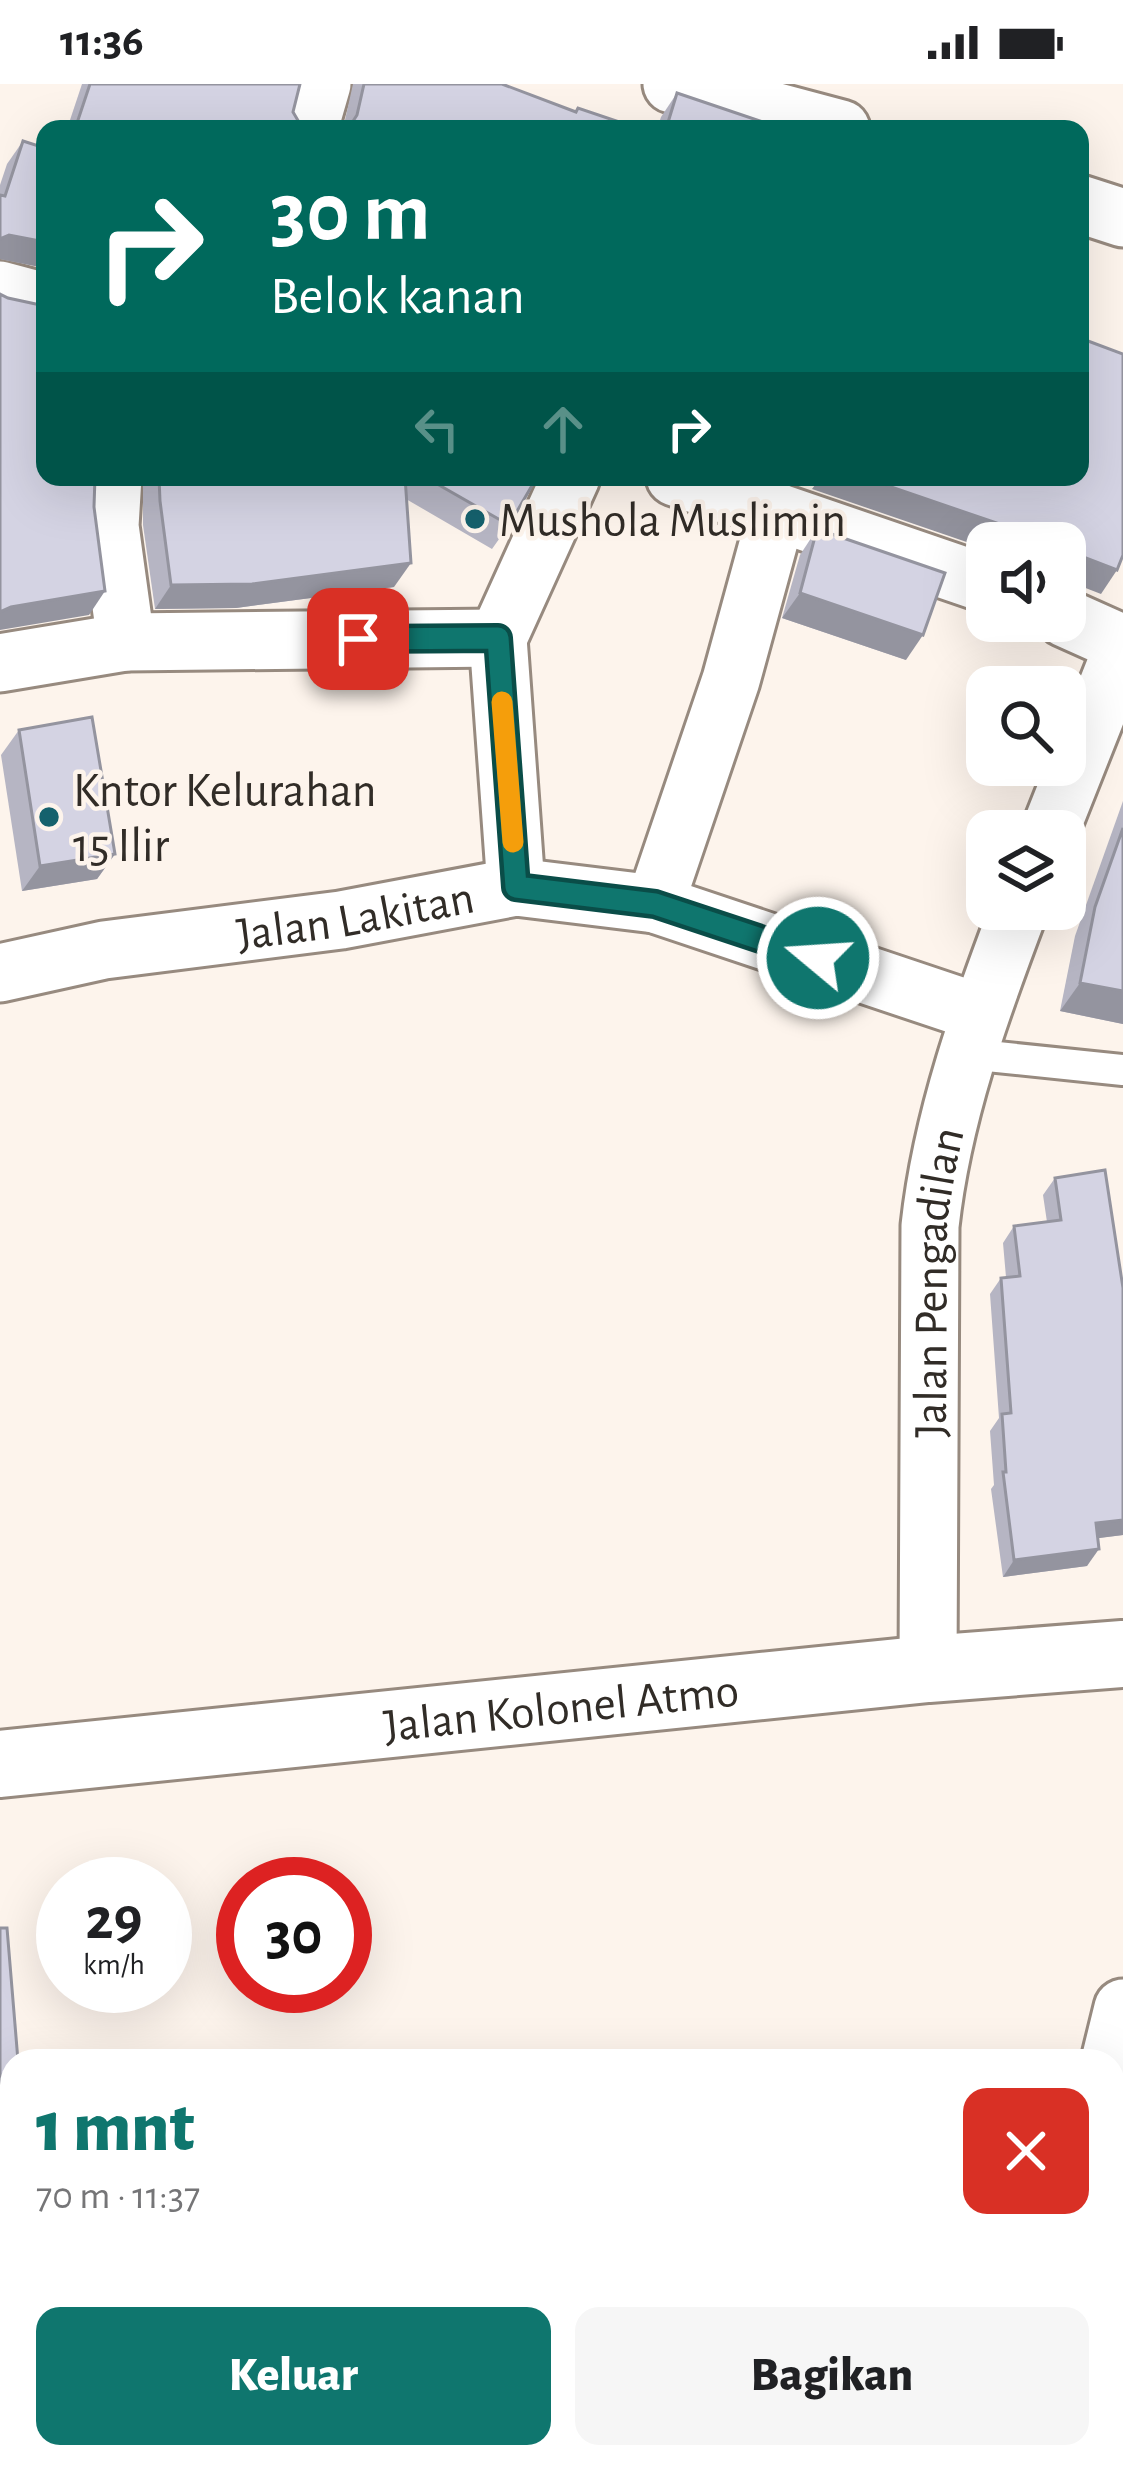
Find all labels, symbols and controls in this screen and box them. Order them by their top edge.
text: 11:36 [60,19,144,64]
icon: right [72,168,228,324]
text: 30 m [270,172,430,256]
text: Belok kanan [270,270,525,324]
icon: left [404,396,470,462]
icon: ahead [530,396,596,462]
icon: right [656,396,722,462]
place label: Mushola Muslimin [499,498,846,546]
marker: Mushola Muslimin [462,506,488,532]
map controls [966,522,1086,930]
button: sound [966,522,1086,642]
pin [307,588,409,690]
icon: arrive [325,606,391,672]
button: search [966,666,1086,786]
place label: Kntor Kelurahan 15 Ilir [73,768,376,871]
marker: Kntor Kelurahan 15 Ilir [36,804,62,830]
button: layers [966,810,1086,930]
street label: Jalan Lakitan [234,874,478,960]
position arrow [755,895,881,1021]
street label: Jalan Pengadilan [908,1123,974,1438]
street label: Jalan Kolonel Atmo [381,1668,741,1752]
speed limit sign: 30 [216,1857,372,2013]
text: 29 [85,1890,143,1950]
text: km/h [83,1950,145,1980]
button: close [963,2088,1089,2214]
text: 1 mnt [36,2092,195,2164]
text: 70 m · 11:37 [36,2177,200,2216]
button: Keluar [36,2307,551,2445]
button: Bagikan [575,2307,1089,2445]

